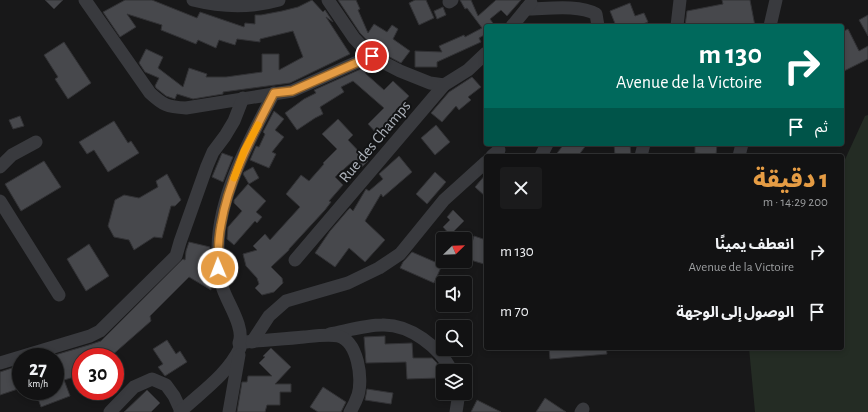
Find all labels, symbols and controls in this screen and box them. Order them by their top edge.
pin [355,39,389,73]
icon: right [776,40,828,92]
text: 130 m [698,41,762,69]
icon: arrive [361,45,383,67]
text: Avenue de la Victoire [616,74,762,92]
street label: Rue des Champs [336,97,414,186]
icon: arrive [785,116,807,138]
text: ثم [815,120,828,135]
button: close [500,167,542,209]
text: 1 دقيقة [753,168,828,192]
text: 200 m · 14:29 [763,196,828,209]
north arrow [436,232,472,268]
map controls [436,232,472,400]
text: انعطف يمينًا [715,237,794,252]
icon: right [806,241,828,263]
text: 130 m [500,244,534,259]
position arrow [197,247,239,289]
text: Avenue de la Victoire [689,261,794,274]
button: sound [436,276,472,312]
icon: arrive [806,301,828,323]
text: 70 m [500,304,529,319]
text: الوصول إلى الوجهة [676,305,794,320]
button: search [436,320,472,356]
speed limit sign: 30 [72,348,124,400]
text: 27 [29,359,47,379]
button: layers [436,364,472,400]
text: km/h [28,379,48,389]

